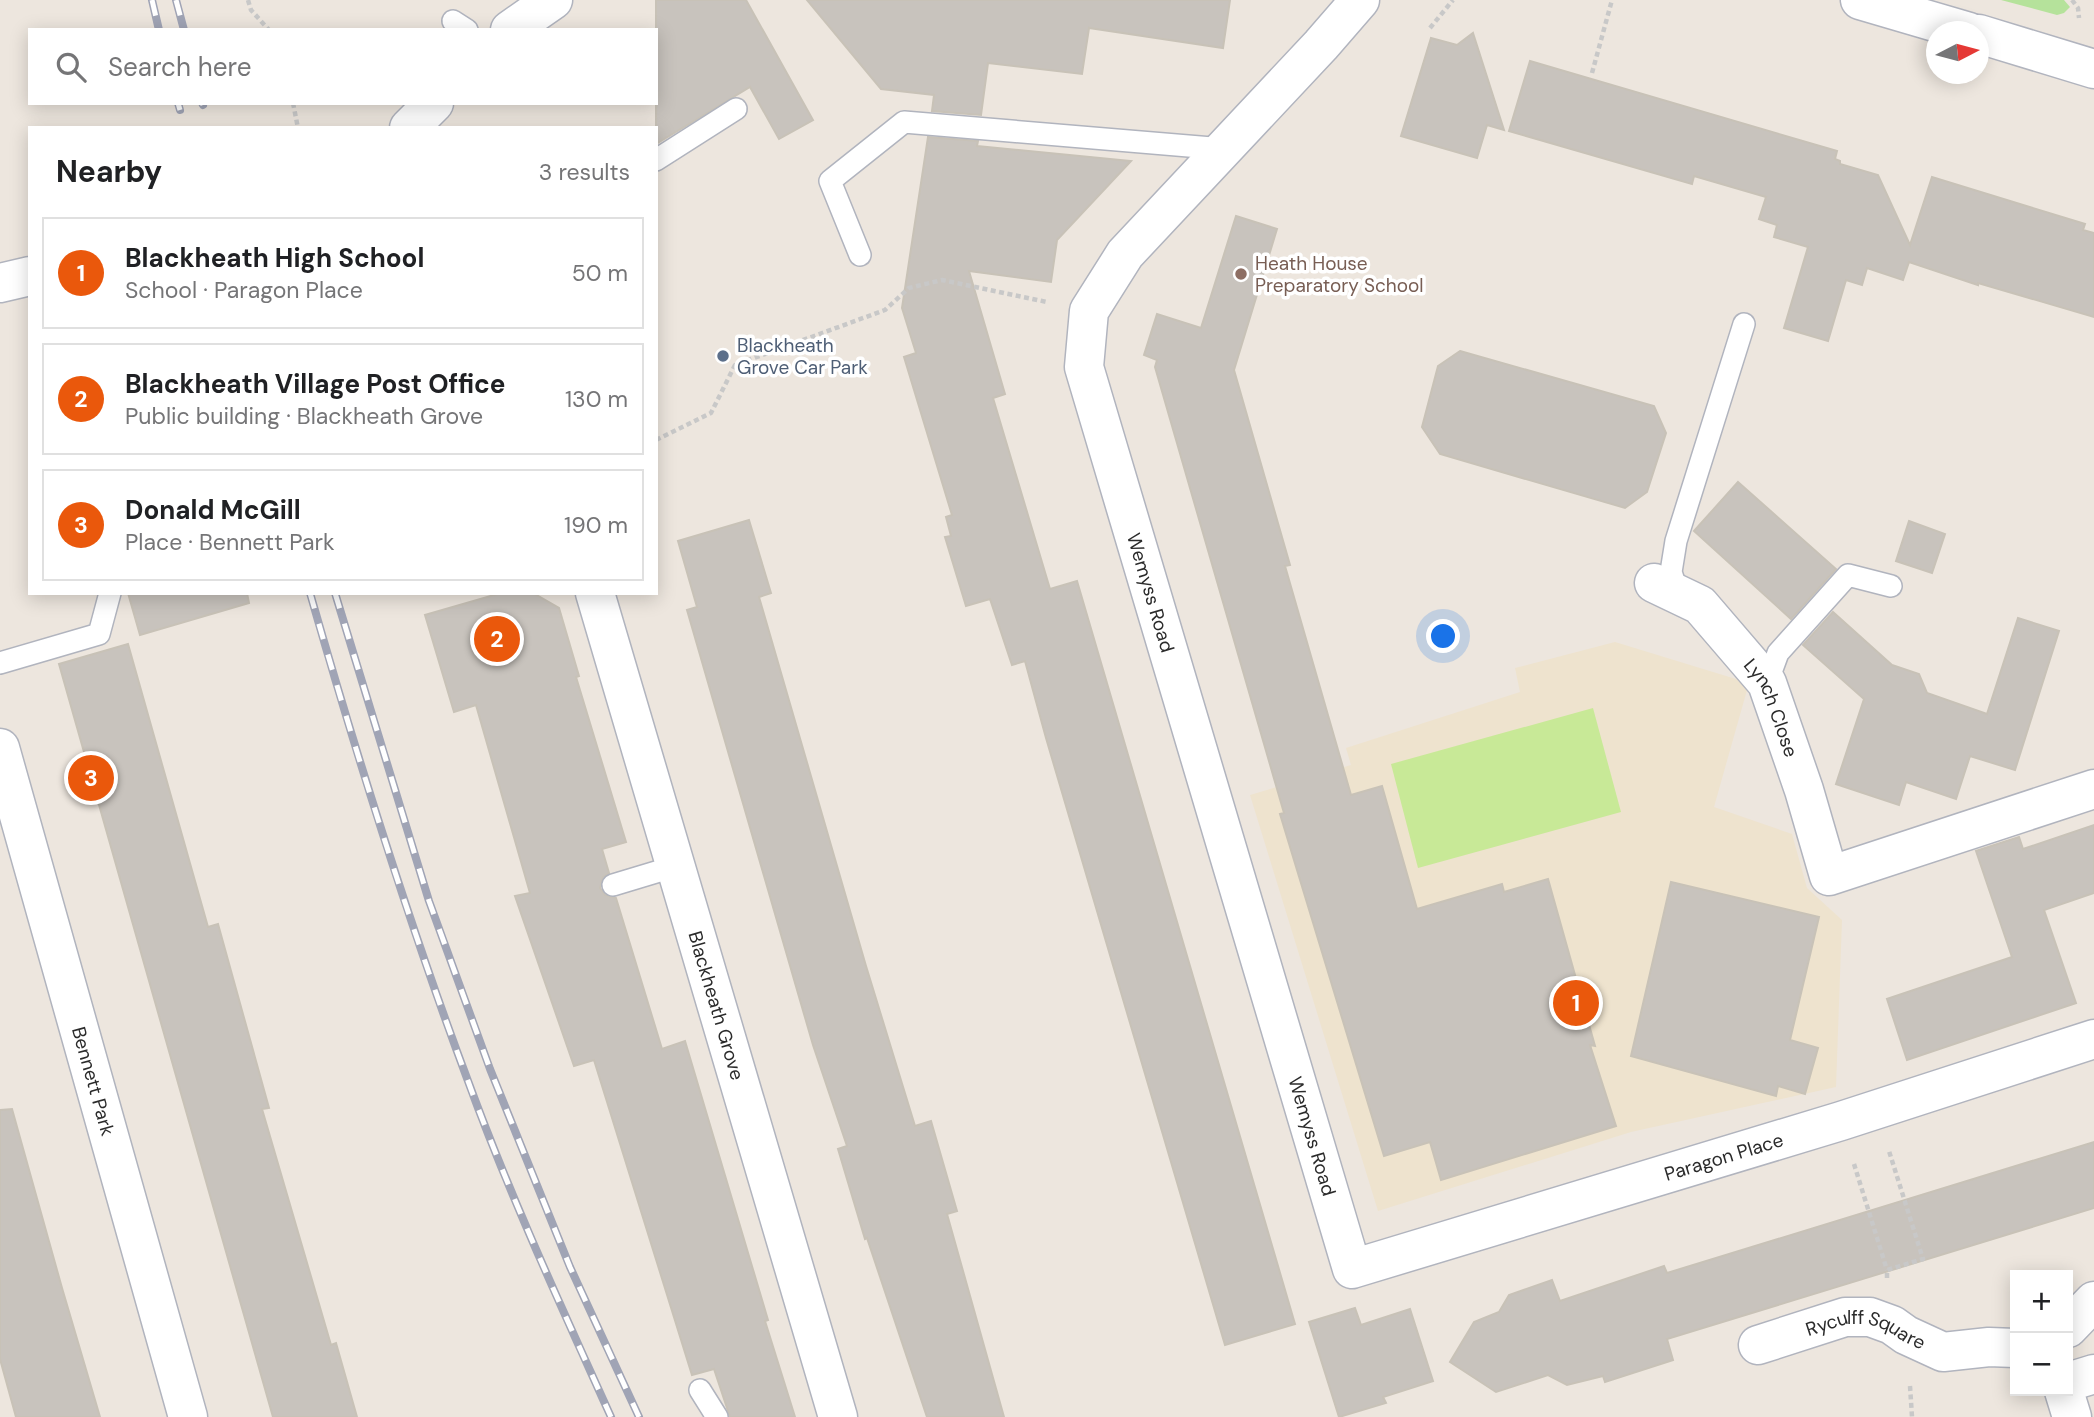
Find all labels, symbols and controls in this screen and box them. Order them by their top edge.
north arrow [1926,21,1989,84]
search box [28,28,658,105]
icon: search [52,48,90,86]
text: Search here [108,50,251,84]
text: Nearby [56,152,162,191]
text: 3 results [539,157,630,187]
text: Blackheath High School [125,241,424,275]
place label: Heath House Preparatory School [1255,251,1424,298]
text: 1 [77,258,85,288]
text: 50 m [572,258,628,288]
marker: Heath House Preparatory School [1233,266,1249,282]
text: School · Paragon Place [125,275,363,305]
place label: Blackheath Grove Car Park [737,333,868,380]
marker: Blackheath Grove Car Park [715,348,731,364]
text: Blackheath Village Post Office [125,367,505,401]
text: 2 [74,384,88,414]
text: 130 m [565,384,628,414]
text: Public building · Blackheath Grove [125,401,483,431]
text: Donald McGill [125,493,301,527]
text: 3 [74,510,88,540]
text: 190 m [564,510,628,540]
text: Place · Bennett Park [125,527,335,557]
street label: Wemyss Road [1121,530,1180,655]
pin: 2 [474,613,520,665]
your location [1426,619,1460,653]
street label: Lynch Close [1738,653,1804,761]
pin: 3 [68,752,114,804]
street label: Blackheath Grove [682,928,750,1083]
pin: 1 [1553,977,1599,1029]
street label: Bennett Park [66,1024,120,1139]
street label: Wemyss Road [1282,1074,1342,1199]
street label: Paragon Place [1661,1127,1786,1187]
map controls [2010,1270,2073,1396]
button: + [2010,1270,2073,1333]
street label: Ryculff Square [1803,1305,1929,1355]
button: − [2010,1333,2073,1396]

